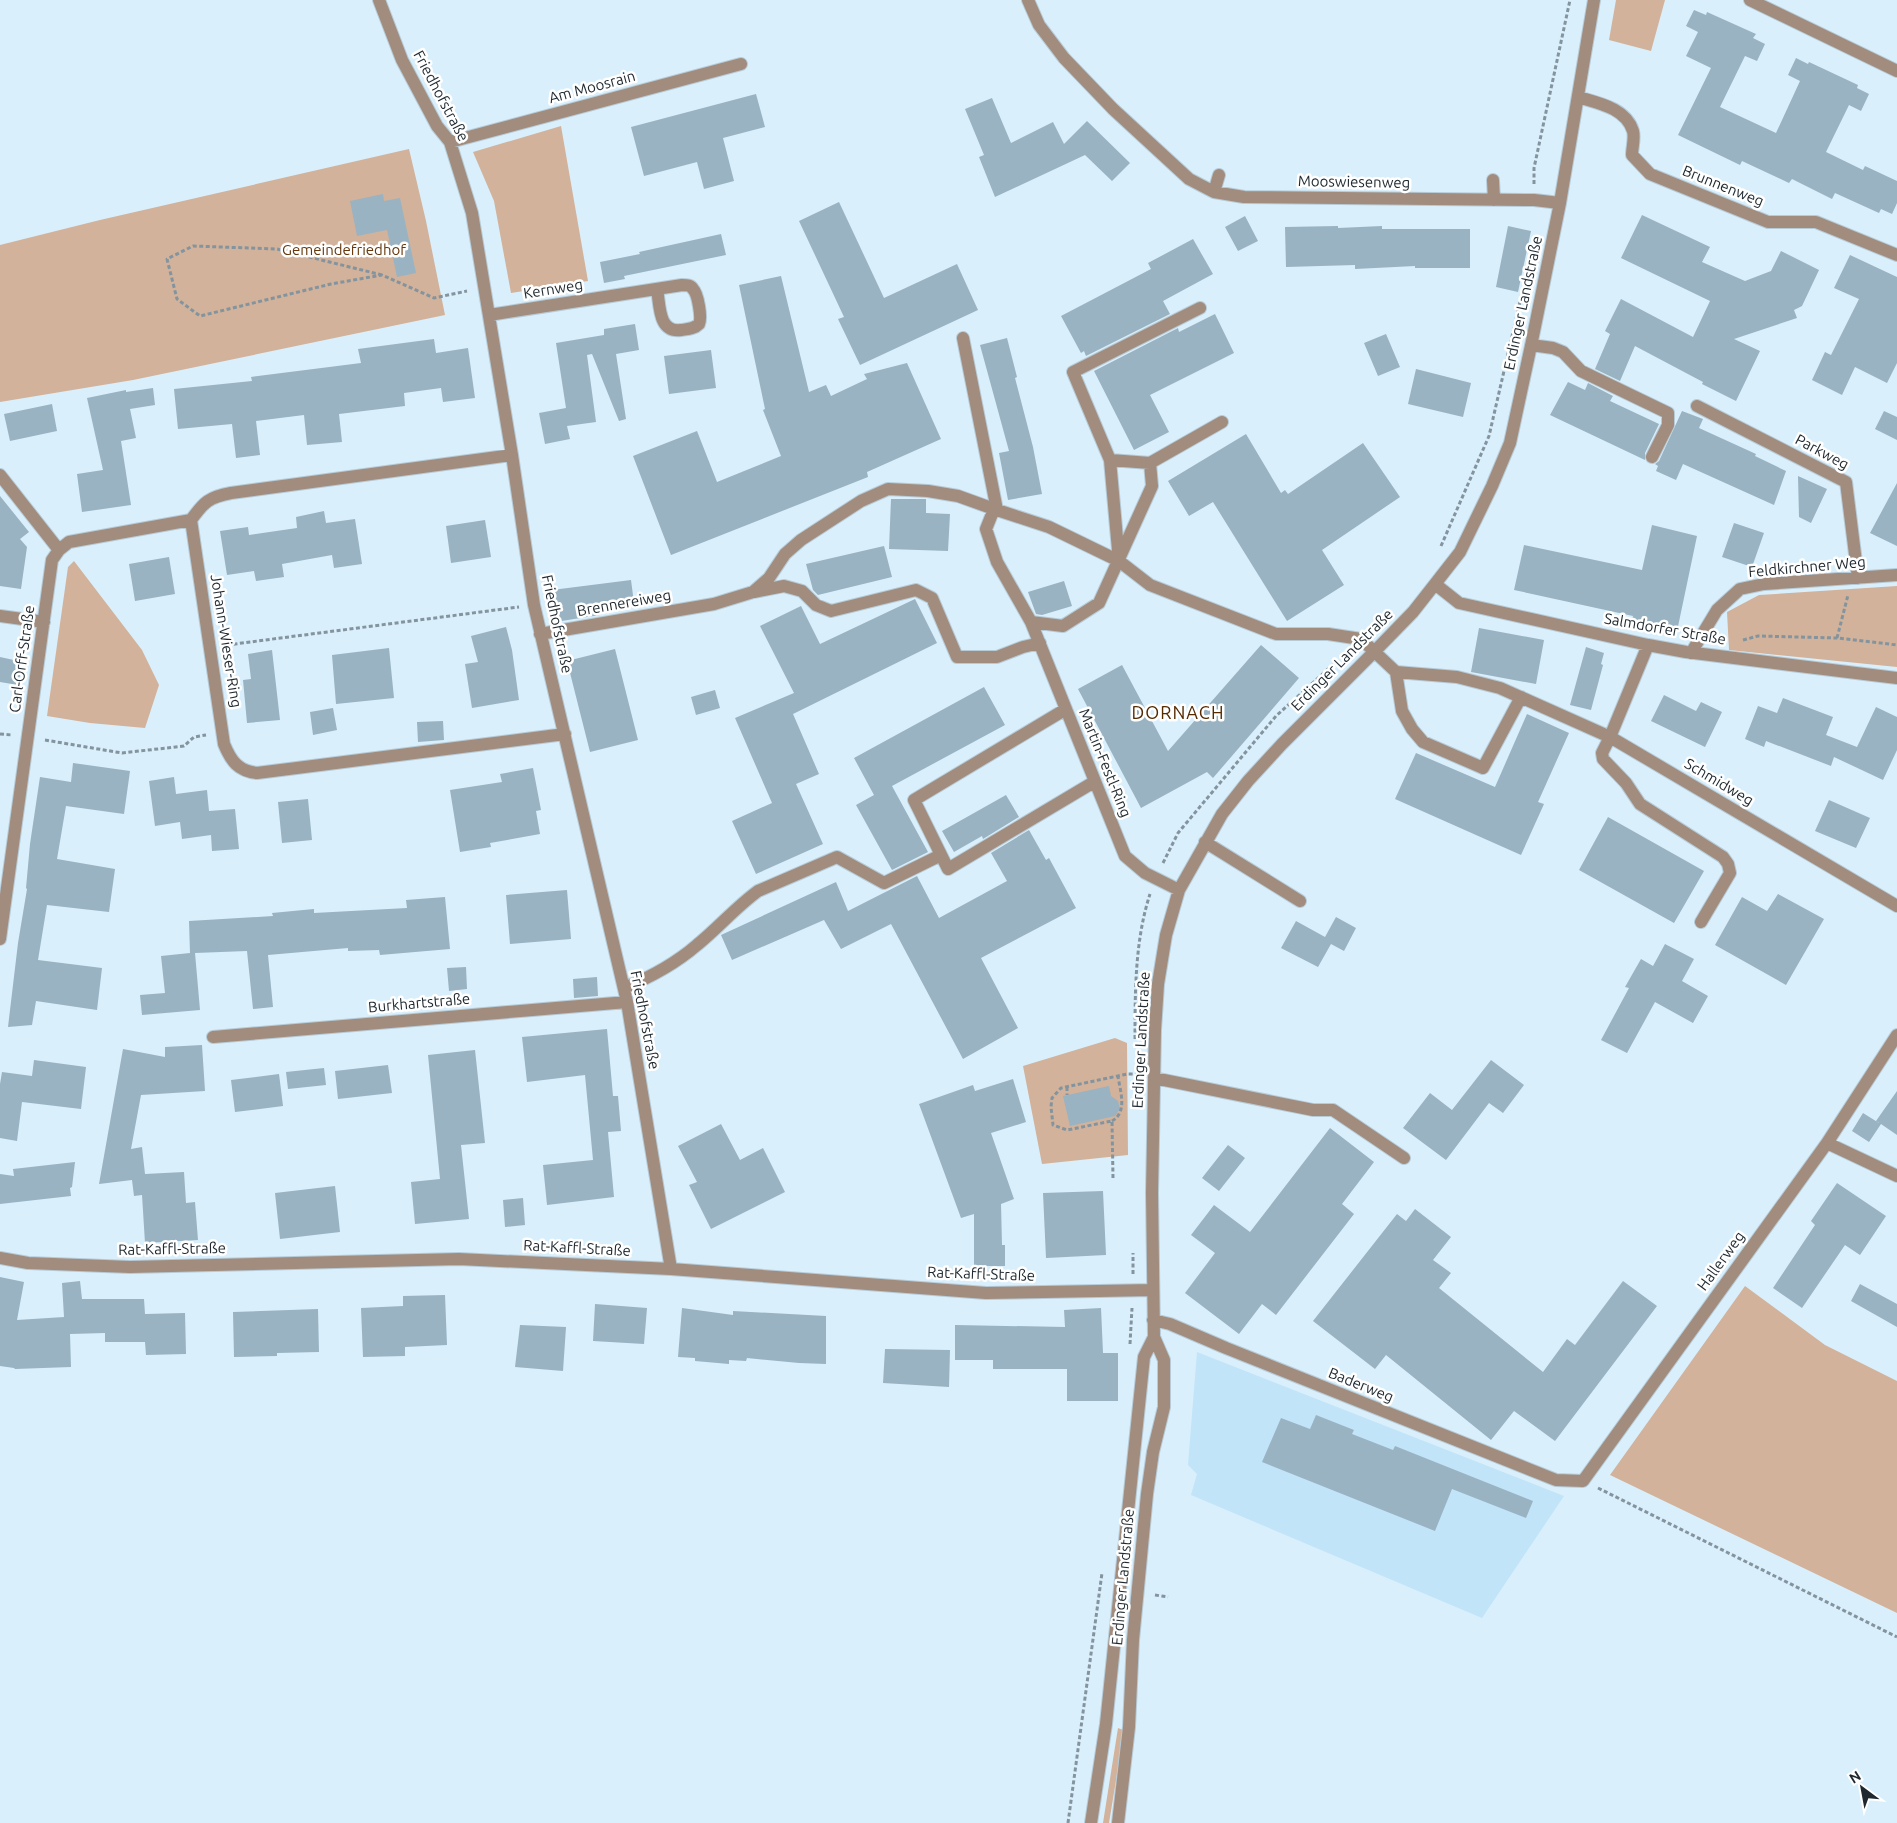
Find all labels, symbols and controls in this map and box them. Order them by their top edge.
street label: Friedhofstraße [410,48,472,144]
street label: Am Moosrain [547,67,637,106]
street label: Brunnenweg [1680,161,1766,210]
street label: Mooswiesenweg [1298,172,1410,191]
street label: Erdinger Landstraße [1500,234,1545,372]
park label: Gemeindefriedhof [282,241,406,258]
street label: Kernweg [522,275,584,302]
street label: Parkweg [1792,430,1852,473]
street label: Feldkirchner Weg [1748,553,1866,580]
street label: Johann-Wieser-Ring [208,573,245,709]
street label: Friedhofstraße [539,573,576,675]
street label: Brennereiweg [576,586,672,619]
street label: Carl-Orff-Straße [6,604,37,714]
street label: Erdinger Landstraße [1287,605,1396,714]
street label: Salmdorfer Straße [1603,609,1727,648]
district label: DORNACH [1132,702,1224,722]
street label: Martin-Festl-Ring [1076,706,1135,820]
street label: Schmidweg [1682,754,1757,809]
street label: Friedhofstraße [628,969,663,1071]
street label: Erdinger Landstraße [1128,971,1153,1109]
street label: Burkhartstraße [367,990,471,1015]
street label: Hallerweg [1693,1228,1748,1294]
street label: Rat-Kaffl-Straße [523,1236,631,1259]
street label: Rat-Kaffl-Straße [118,1239,226,1258]
street label: Rat-Kaffl-Straße [927,1263,1035,1284]
street label: Baderweg [1326,1364,1396,1405]
street label: Erdinger Landstraße [1108,1508,1137,1646]
north arrow [1837,1763,1887,1813]
text: N [1846,1767,1864,1787]

